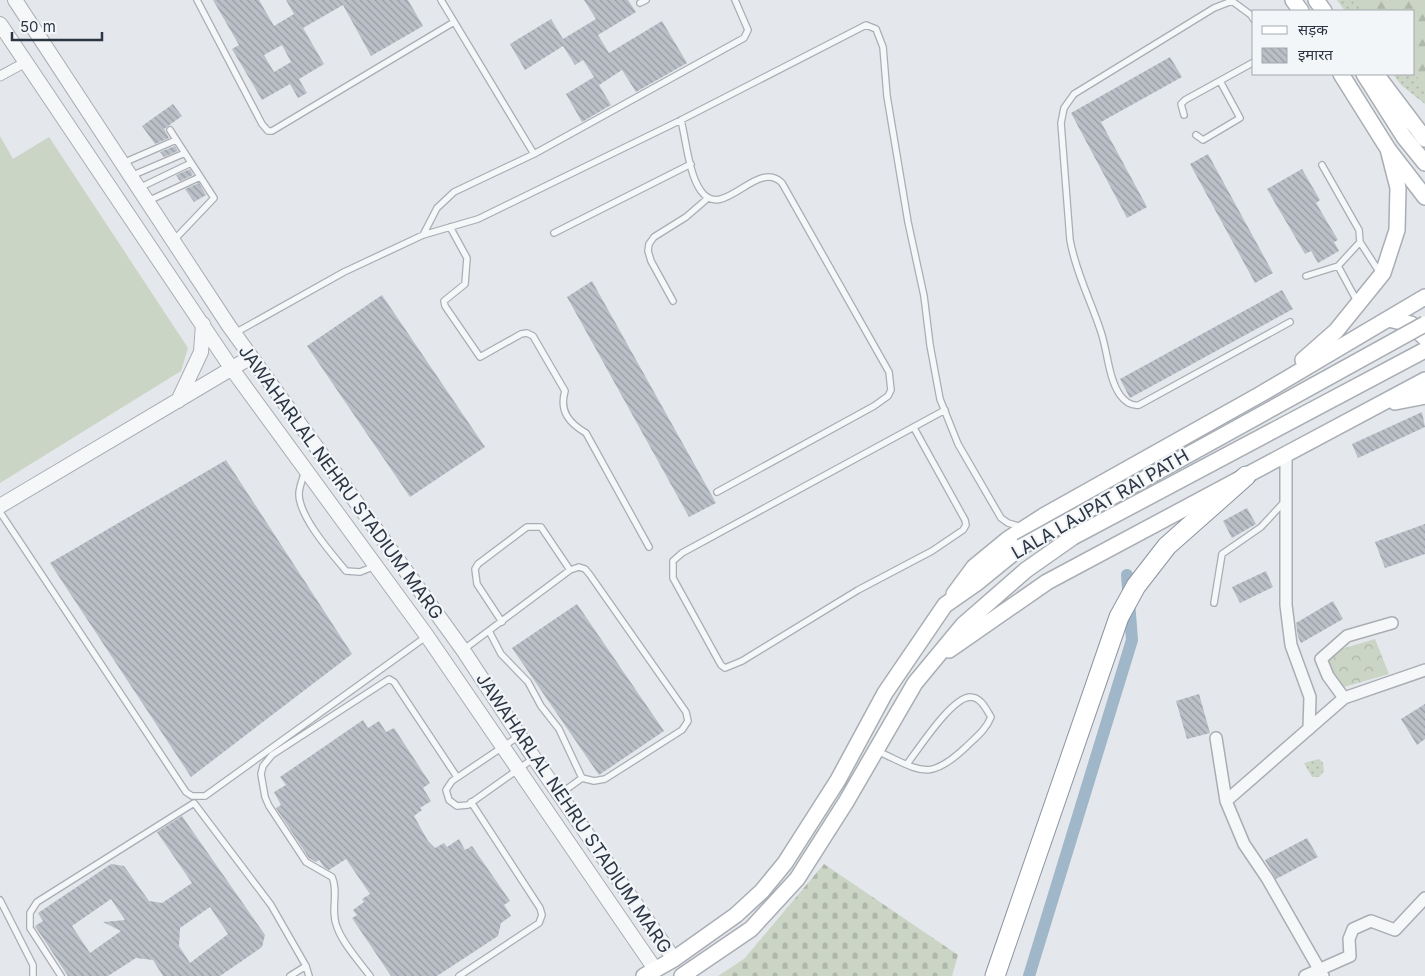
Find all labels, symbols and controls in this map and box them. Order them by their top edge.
scale bar [12,10,102,42]
legend [1252,10,1415,75]
text: 50 m [20,17,56,36]
text: सड़क [1298,20,1328,39]
text: इमारत [1298,45,1333,64]
street label: JAWAHARLAL NEHRU STADIUM MARG [234,341,448,623]
street label: LALA LAJPAT RAI PATH [1008,445,1192,563]
street label: JAWAHARLAL NEHRU STADIUM MARG [472,669,676,957]

